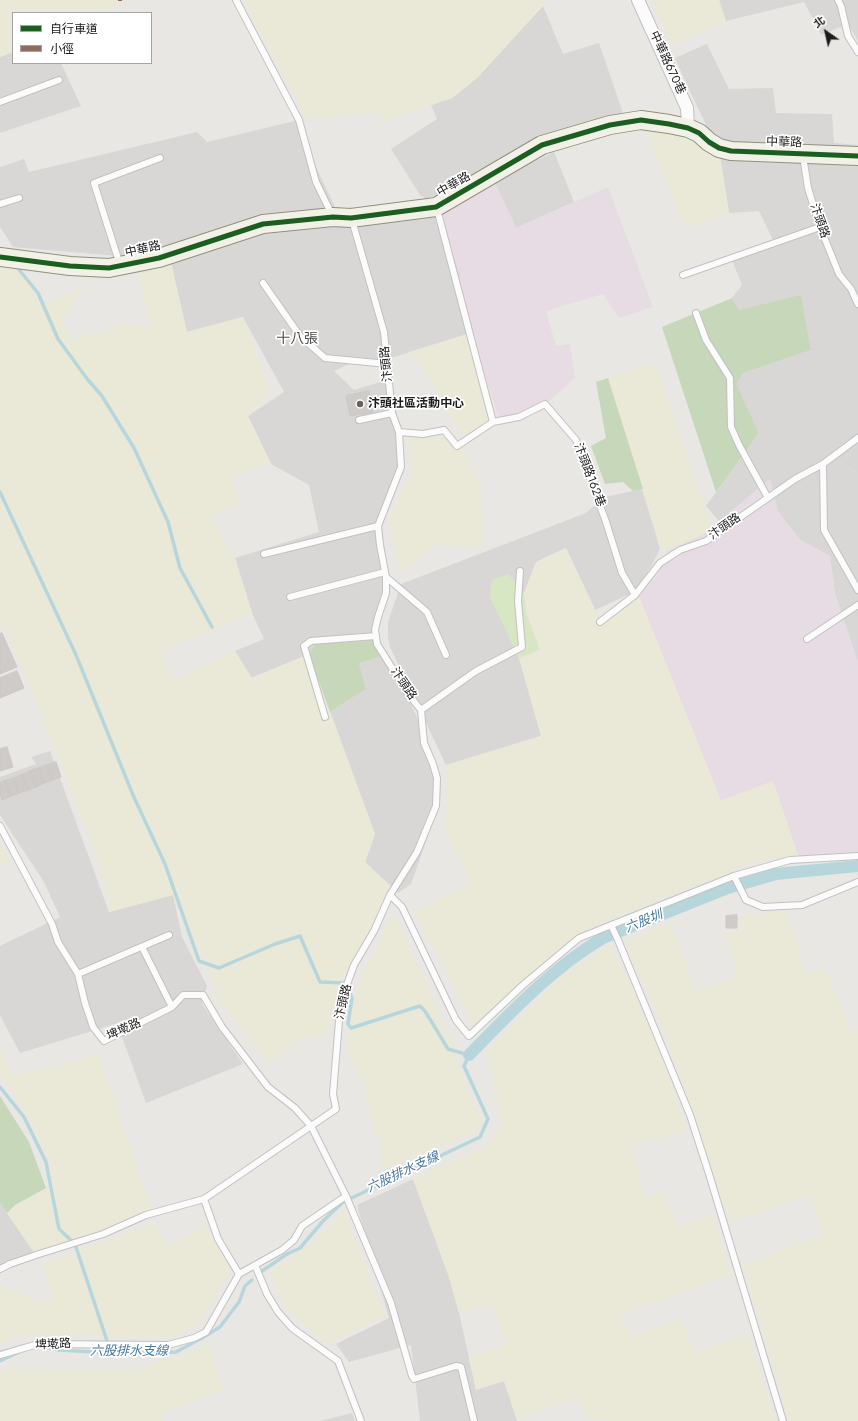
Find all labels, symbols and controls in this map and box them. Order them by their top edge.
legend [12,12,152,64]
north arrow [806,12,846,52]
text: 北 [810,12,828,32]
text: 自行車道 [50,20,98,38]
street label: 中華路670巷 [646,29,688,97]
text: 小徑 [50,40,74,58]
street label: 中華路 [766,135,802,151]
street label: 中華路 [435,170,473,200]
street label: 汴頭路 [806,202,832,240]
street label: 中華路 [124,239,162,261]
district label: 十八張 [276,332,318,348]
street label: 汴頭路 [378,345,396,383]
place label: 汴頭社區活動中心 [368,397,464,411]
marker: 汴頭社區活動中心 [355,399,365,409]
street label: 汴頭路162巷 [570,441,608,509]
street label: 汴頭路 [706,511,744,543]
street label: 汴頭路 [387,665,419,703]
water label: 六股圳 [623,907,665,937]
street label: 汴頭路 [333,983,355,1021]
street label: 埤墘路 [105,1016,143,1044]
water label: 六股排水支線 [364,1149,442,1197]
street label: 埤墘路 [35,1337,71,1353]
water label: 六股排水支線 [90,1344,168,1360]

